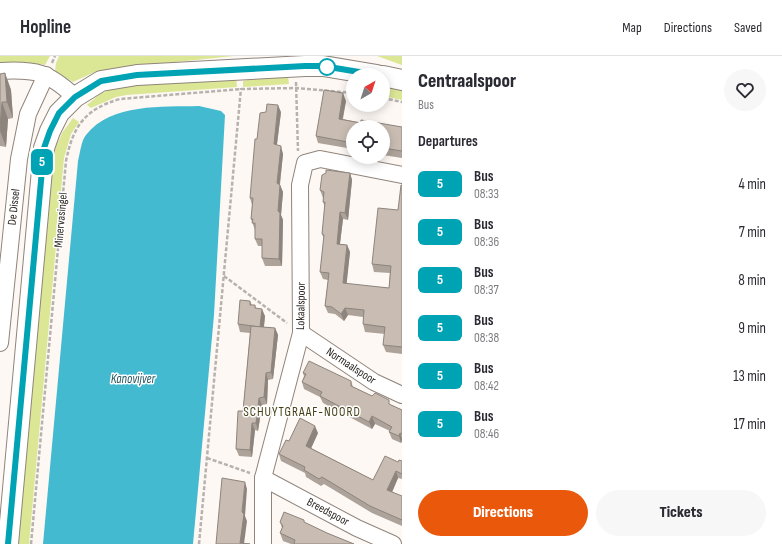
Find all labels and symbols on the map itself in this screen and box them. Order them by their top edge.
unlabelled marker [318,58,336,76]
north arrow [346,68,390,112]
line badge: 5 [29,149,55,175]
street label: De Dissel [5,188,23,226]
street label: Minervasingel [51,192,71,248]
street label: Lokaalspoor [293,281,309,330]
street label: Normaalspoor [323,344,379,388]
water label: Kanovijver [111,371,157,387]
district label: SCHUYTGRAAF-NOORD [243,404,361,420]
street label: Breedspoor [304,495,352,530]

